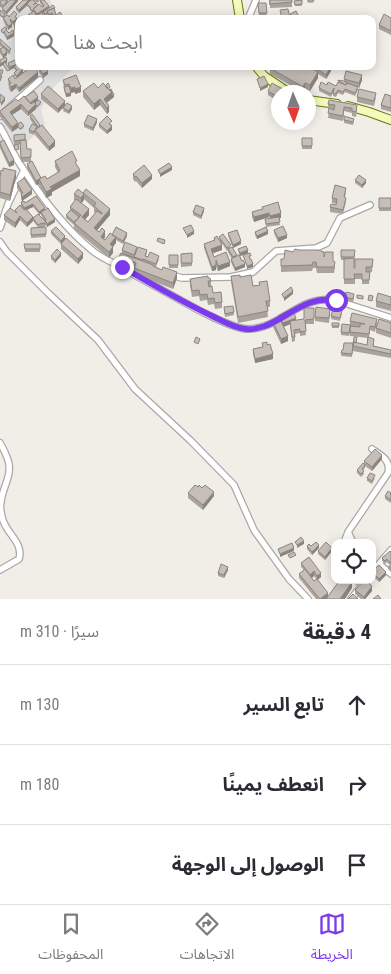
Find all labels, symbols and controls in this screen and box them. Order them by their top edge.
search box [15,15,376,70]
icon: search [33,29,61,57]
text: ابحث هنا [73,31,143,54]
north arrow [271,85,316,130]
route end [111,256,134,279]
route start [325,289,348,312]
map controls [331,539,376,584]
button: locate [331,539,376,584]
text: 4 دقيقة [303,620,371,644]
text: سيرًا · 310 m [20,622,99,641]
icon: ahead [343,691,371,719]
text: تابع السير [243,693,324,716]
text: 130 m [20,695,59,714]
icon: right [343,771,371,799]
text: انعطف يمينًا [222,773,324,796]
text: 180 m [20,775,59,794]
icon: arrive [343,851,371,879]
text: الوصول إلى الوجهة [172,853,324,876]
tab: المحفوظات [38,910,103,969]
tab: الاتجاهات [180,910,234,969]
tab: الخريطة [311,910,353,969]

